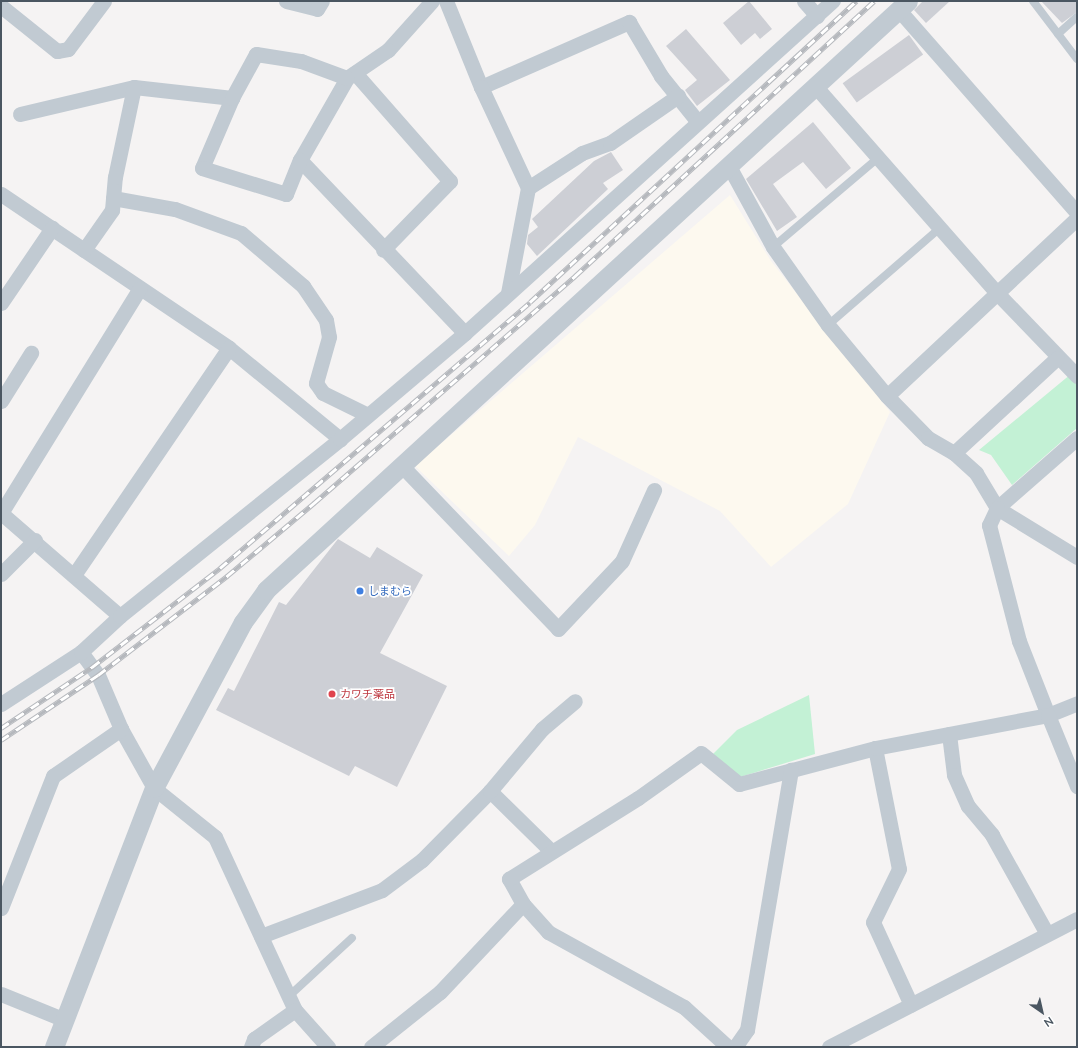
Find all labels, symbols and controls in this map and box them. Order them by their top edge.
place label: しまむら [368,584,412,598]
marker: しまむら [355,586,365,596]
place label: カワチ薬品 [340,687,395,701]
marker: カワチ薬品 [327,689,337,699]
north arrow [1022,992,1062,1032]
text: N [1042,1015,1056,1030]

